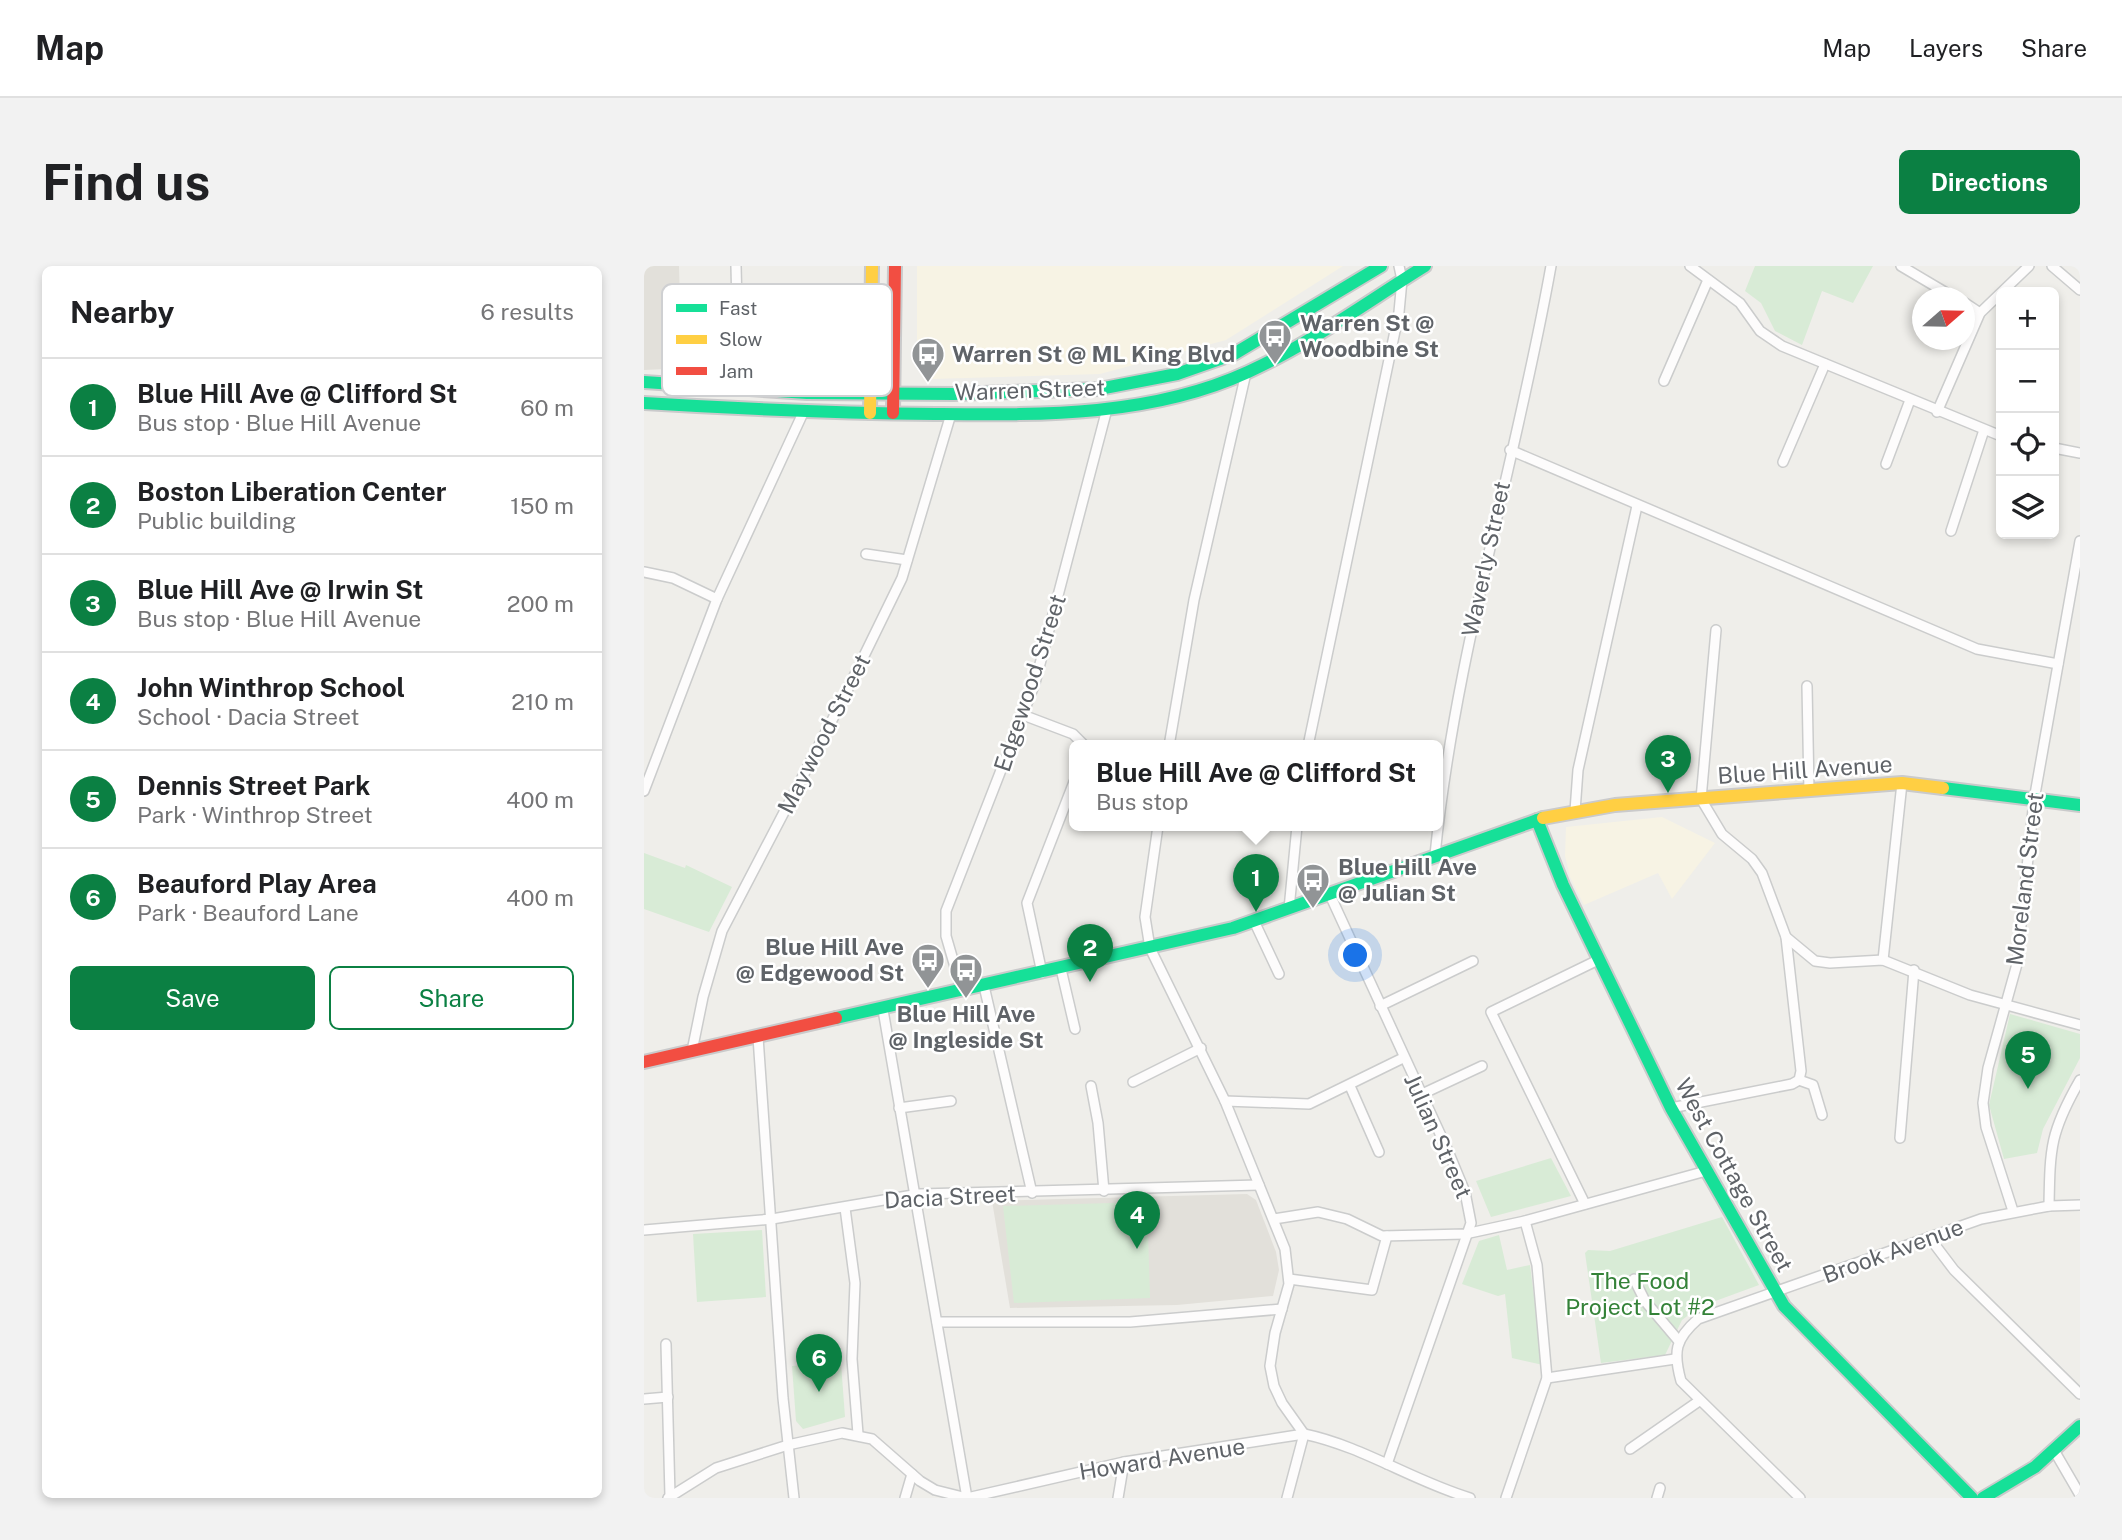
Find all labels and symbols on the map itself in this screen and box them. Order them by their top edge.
legend [662,284,892,396]
north arrow [1912,287,1975,350]
text: Fast [719,297,757,319]
place label: Warren St @ Woodbine St [1300,309,1439,362]
bus stop icon: Warren St @ Woodbine St [1256,317,1294,366]
text: Slow [719,328,763,350]
bus stop icon: Warren St @ ML King Blvd [909,335,947,384]
place label: Warren St @ ML King Blvd [952,340,1235,367]
text: Jam [719,360,753,382]
street label: Warren Street [954,373,1106,406]
street label: Waverly Street [1456,479,1515,639]
street label: Edgewood Street [988,591,1071,775]
street label: Maywood Street [772,650,875,818]
pin: 3 [1645,735,1691,793]
street label: Blue Hill Avenue [1717,750,1893,789]
street label: Moreland Street [2000,791,2049,967]
place label: Blue Hill Ave @ Julian St [1338,853,1477,906]
pin: 1 [1233,854,1279,912]
bus stop icon: Blue Hill Ave @ Julian St [1294,861,1332,910]
pin: 2 [1067,924,1113,982]
place label: Blue Hill Ave @ Edgewood St [736,933,904,986]
your location [1338,938,1372,972]
bus stop icon: Blue Hill Ave @ Edgewood St [909,941,947,990]
bus stop icon: Blue Hill Ave @ Ingleside St [947,951,985,1000]
place label: Blue Hill Ave @ Ingleside St [888,1000,1044,1053]
pin: 5 [2005,1031,2051,1089]
street label: Julian Street [1399,1069,1478,1202]
street label: West Cottage Street [1670,1073,1799,1276]
street label: Dacia Street [883,1180,1017,1213]
pin: 4 [1114,1191,1160,1249]
street label: Brook Avenue [1819,1213,1967,1288]
park label: The Food Project Lot #2 [1565,1267,1715,1320]
pin: 6 [796,1334,842,1392]
street label: Howard Avenue [1077,1432,1247,1485]

